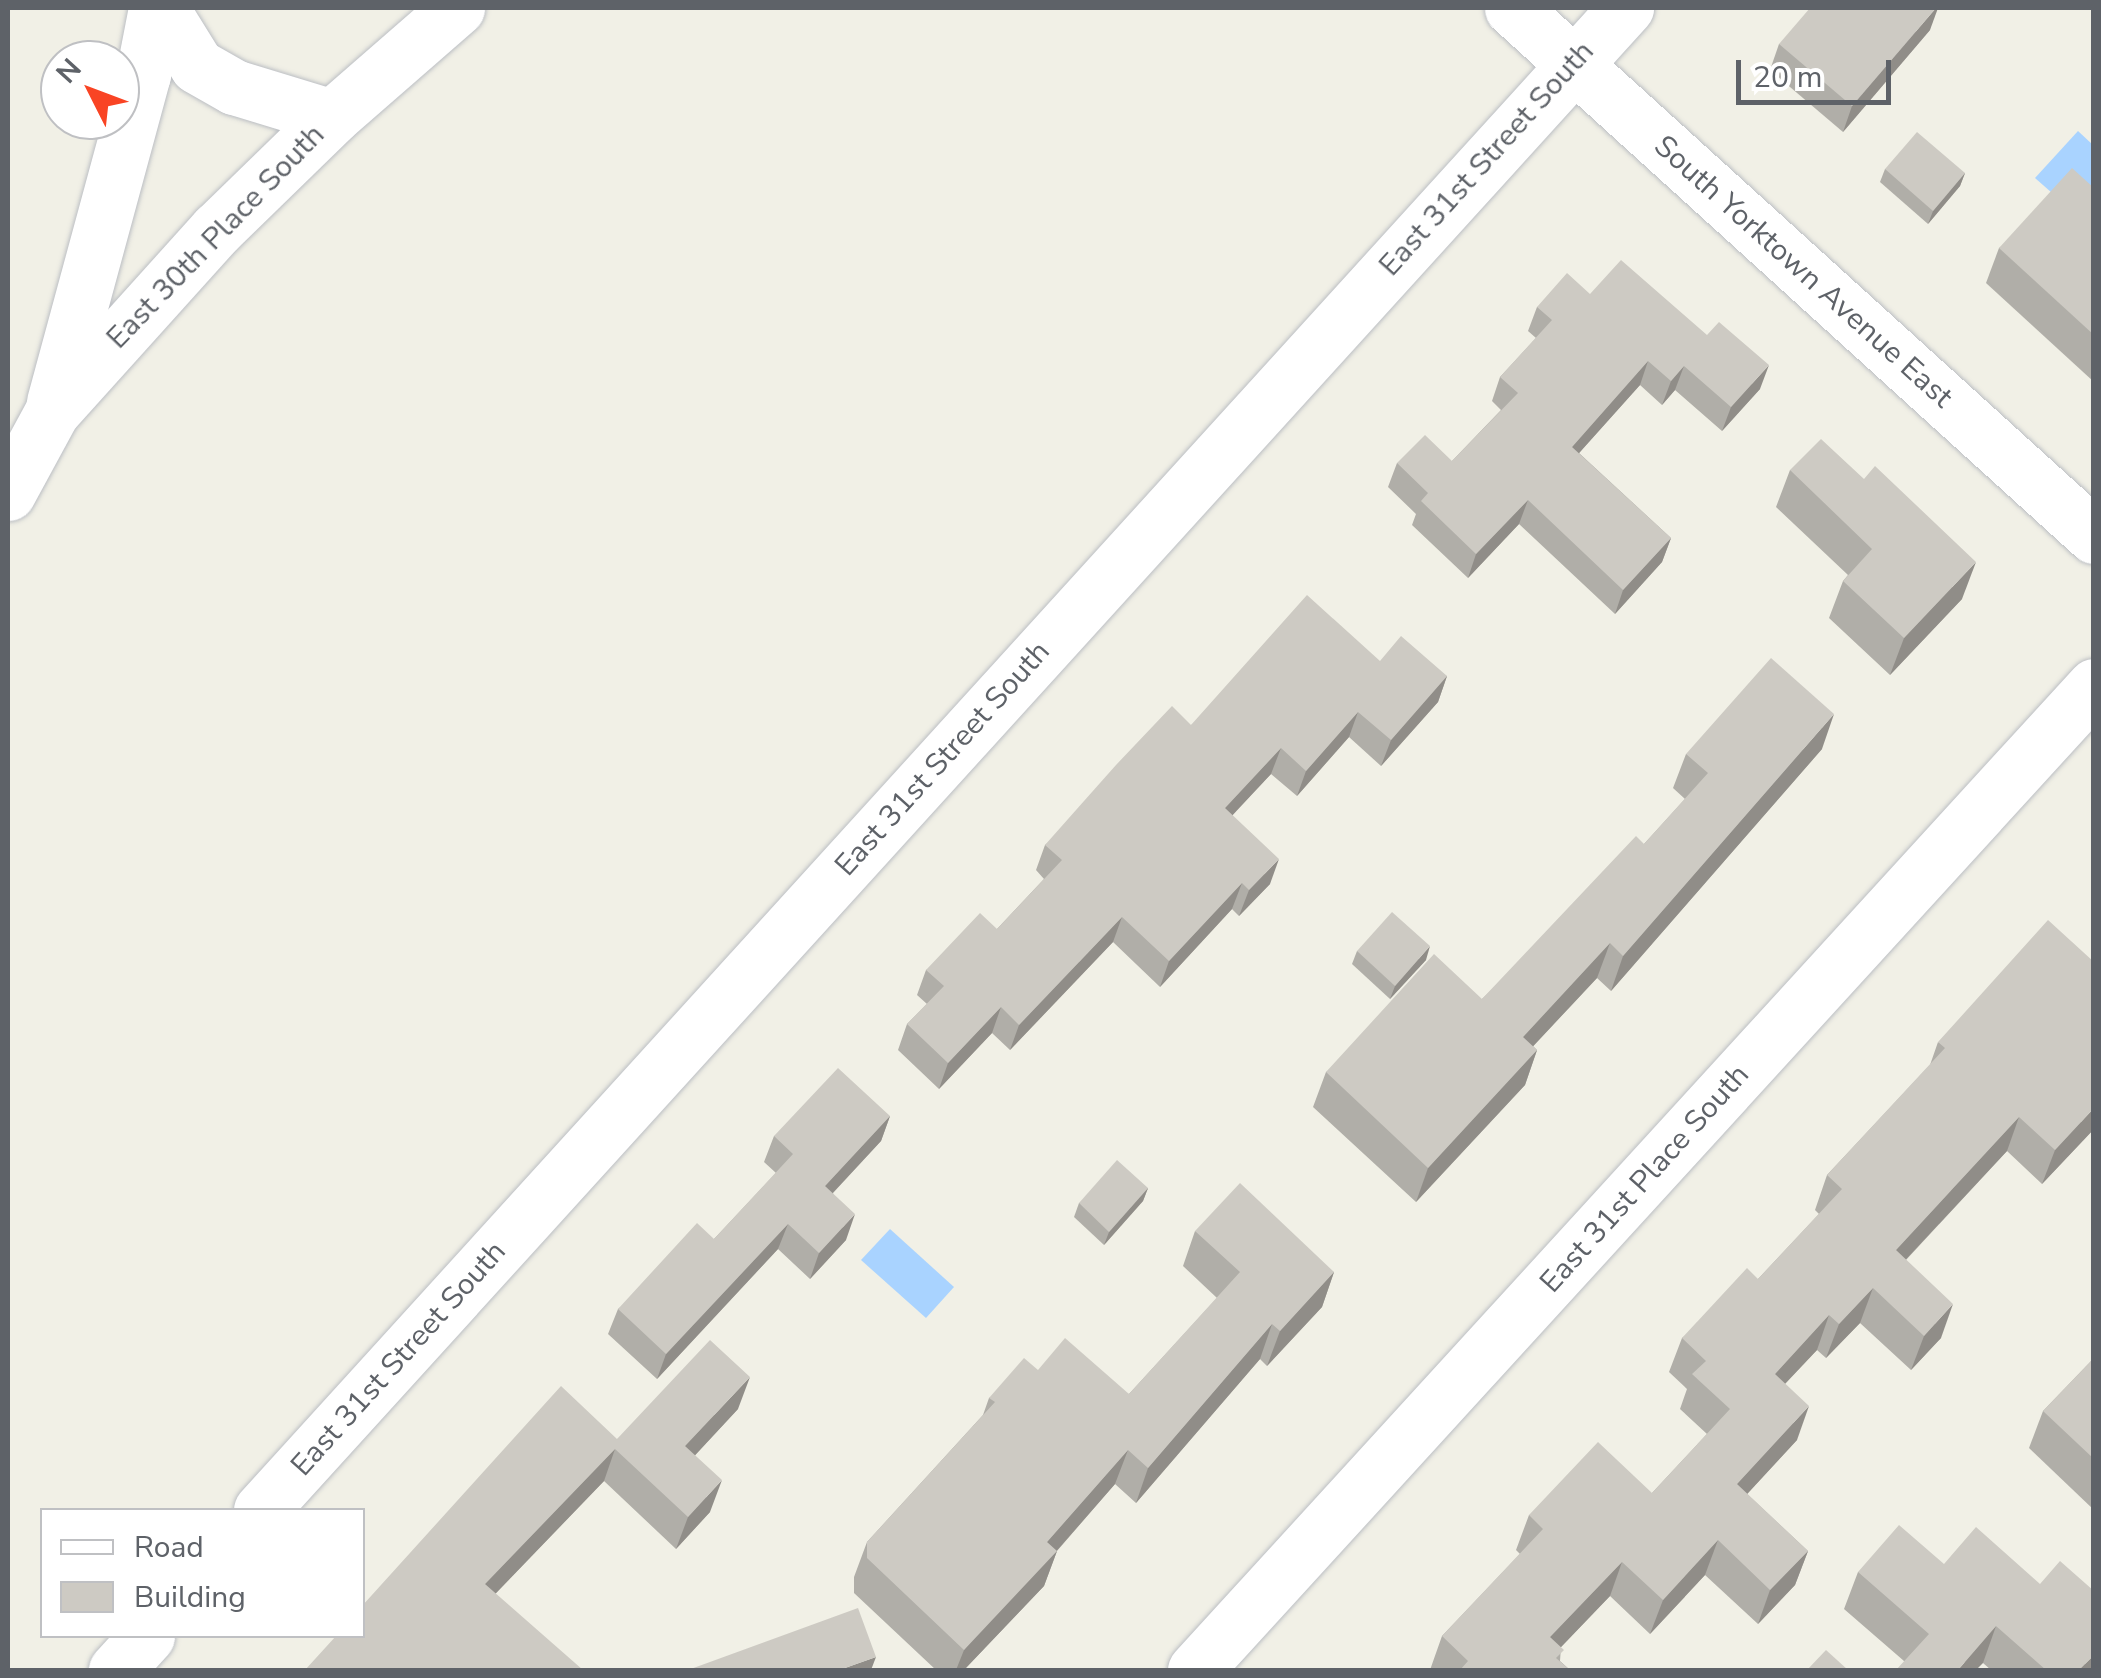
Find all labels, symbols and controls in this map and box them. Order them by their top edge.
street label: East 31st Street South [1372,34,1602,284]
north arrow [40,40,140,140]
scale bar [1741,40,1896,102]
text: N [48,51,90,92]
text: 20 m [1753,57,1822,98]
street label: East 30th Place South [100,118,332,356]
street label: South Yorktown Avenue East [1646,128,1960,416]
street label: East 31st Street South [828,634,1058,884]
street label: East 31st Place South [1533,1057,1757,1301]
street label: East 31st Street South [284,1234,514,1484]
legend [40,1508,365,1638]
text: Road [134,1527,204,1568]
text: Building [134,1577,246,1618]

